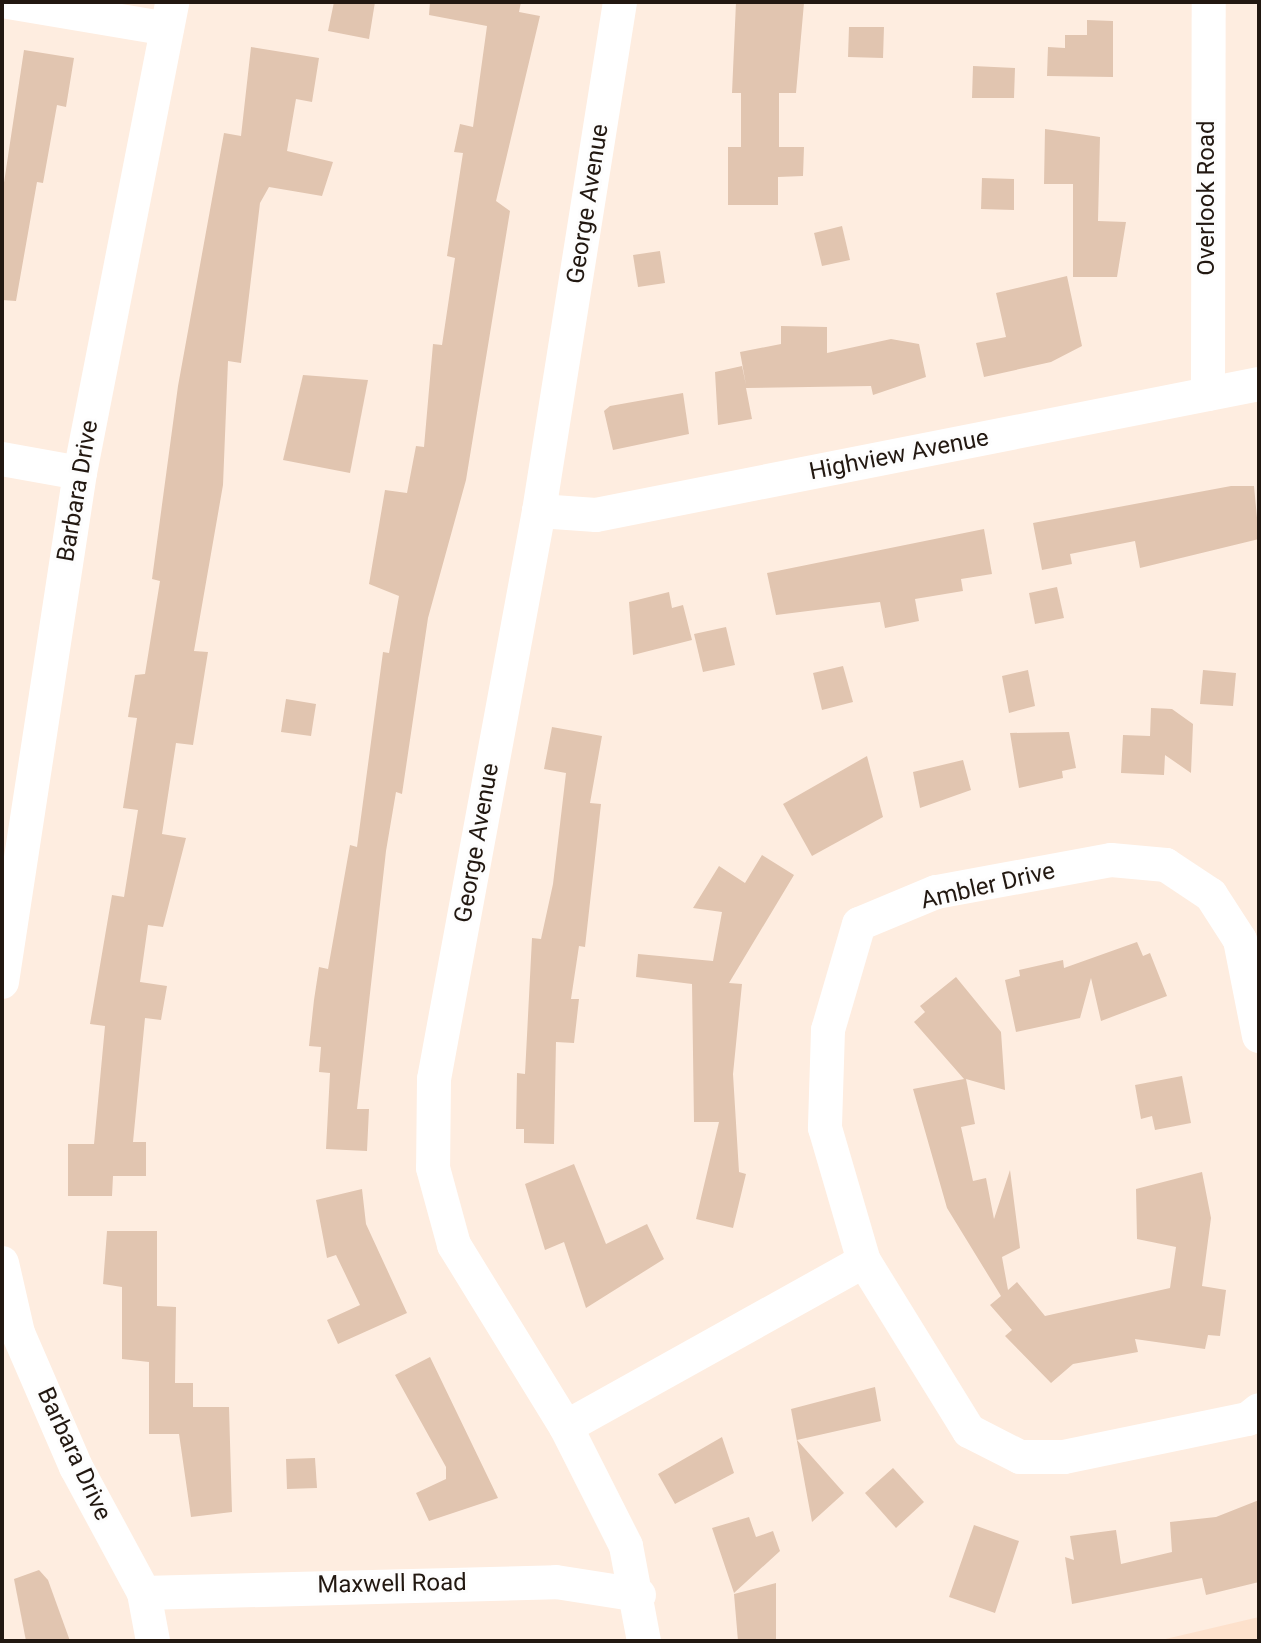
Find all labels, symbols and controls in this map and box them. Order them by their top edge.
street label: Overlook Road [1193,120,1221,276]
street label: George Avenue [561,122,615,286]
street label: Barbara Drive [51,418,105,564]
street label: Highview Avenue [807,423,991,487]
street label: George Avenue [449,761,505,925]
street label: Ambler Drive [918,857,1058,915]
street label: Barbara Drive [31,1383,117,1525]
street label: Maxwell Road [317,1568,467,1600]

